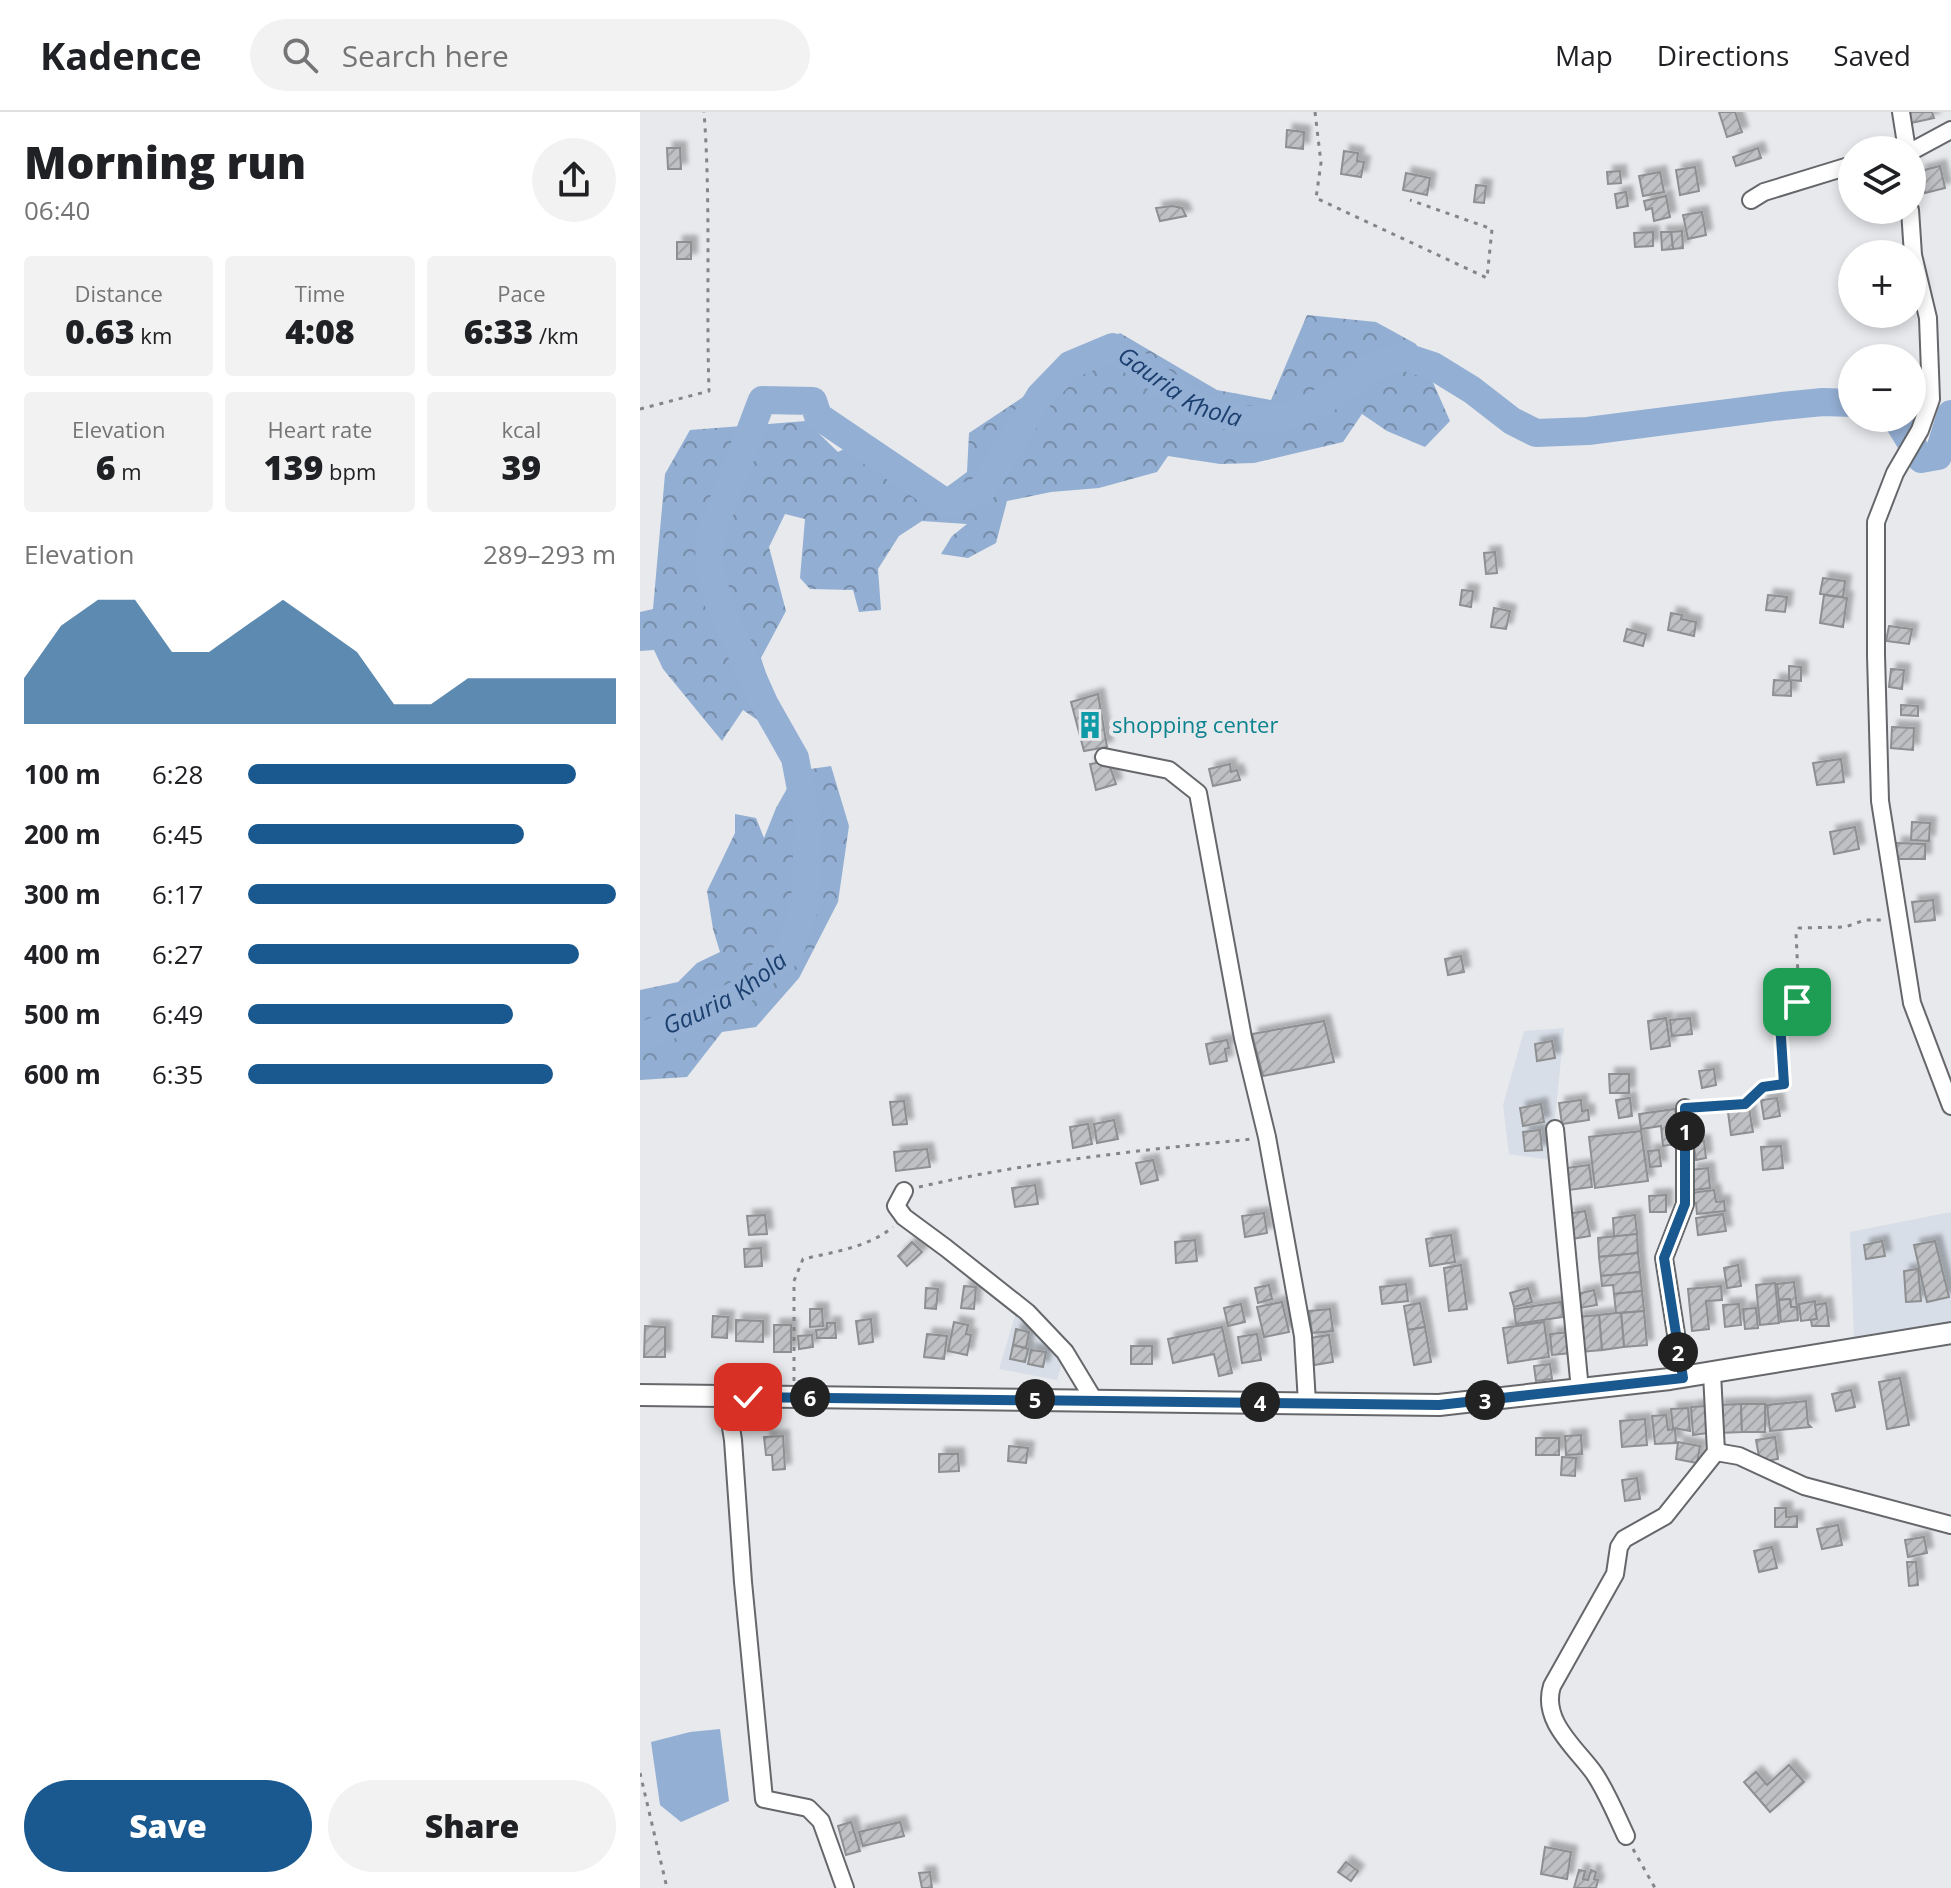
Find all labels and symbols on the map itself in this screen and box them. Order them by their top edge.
water label: Gauria Khola [1112,338,1246,434]
place label: shopping center [1112,709,1278,739]
building icon: shopping center [1075,710,1105,740]
water label: Gauria Khola [658,943,793,1041]
pin [1763,968,1831,1036]
pin: 1 [1665,1111,1705,1151]
pin: 2 [1658,1332,1698,1372]
pin [714,1363,782,1431]
pin: 6 [790,1377,830,1417]
pin: 5 [1015,1379,1055,1419]
pin: 3 [1465,1380,1505,1420]
pin: 4 [1240,1382,1280,1422]

